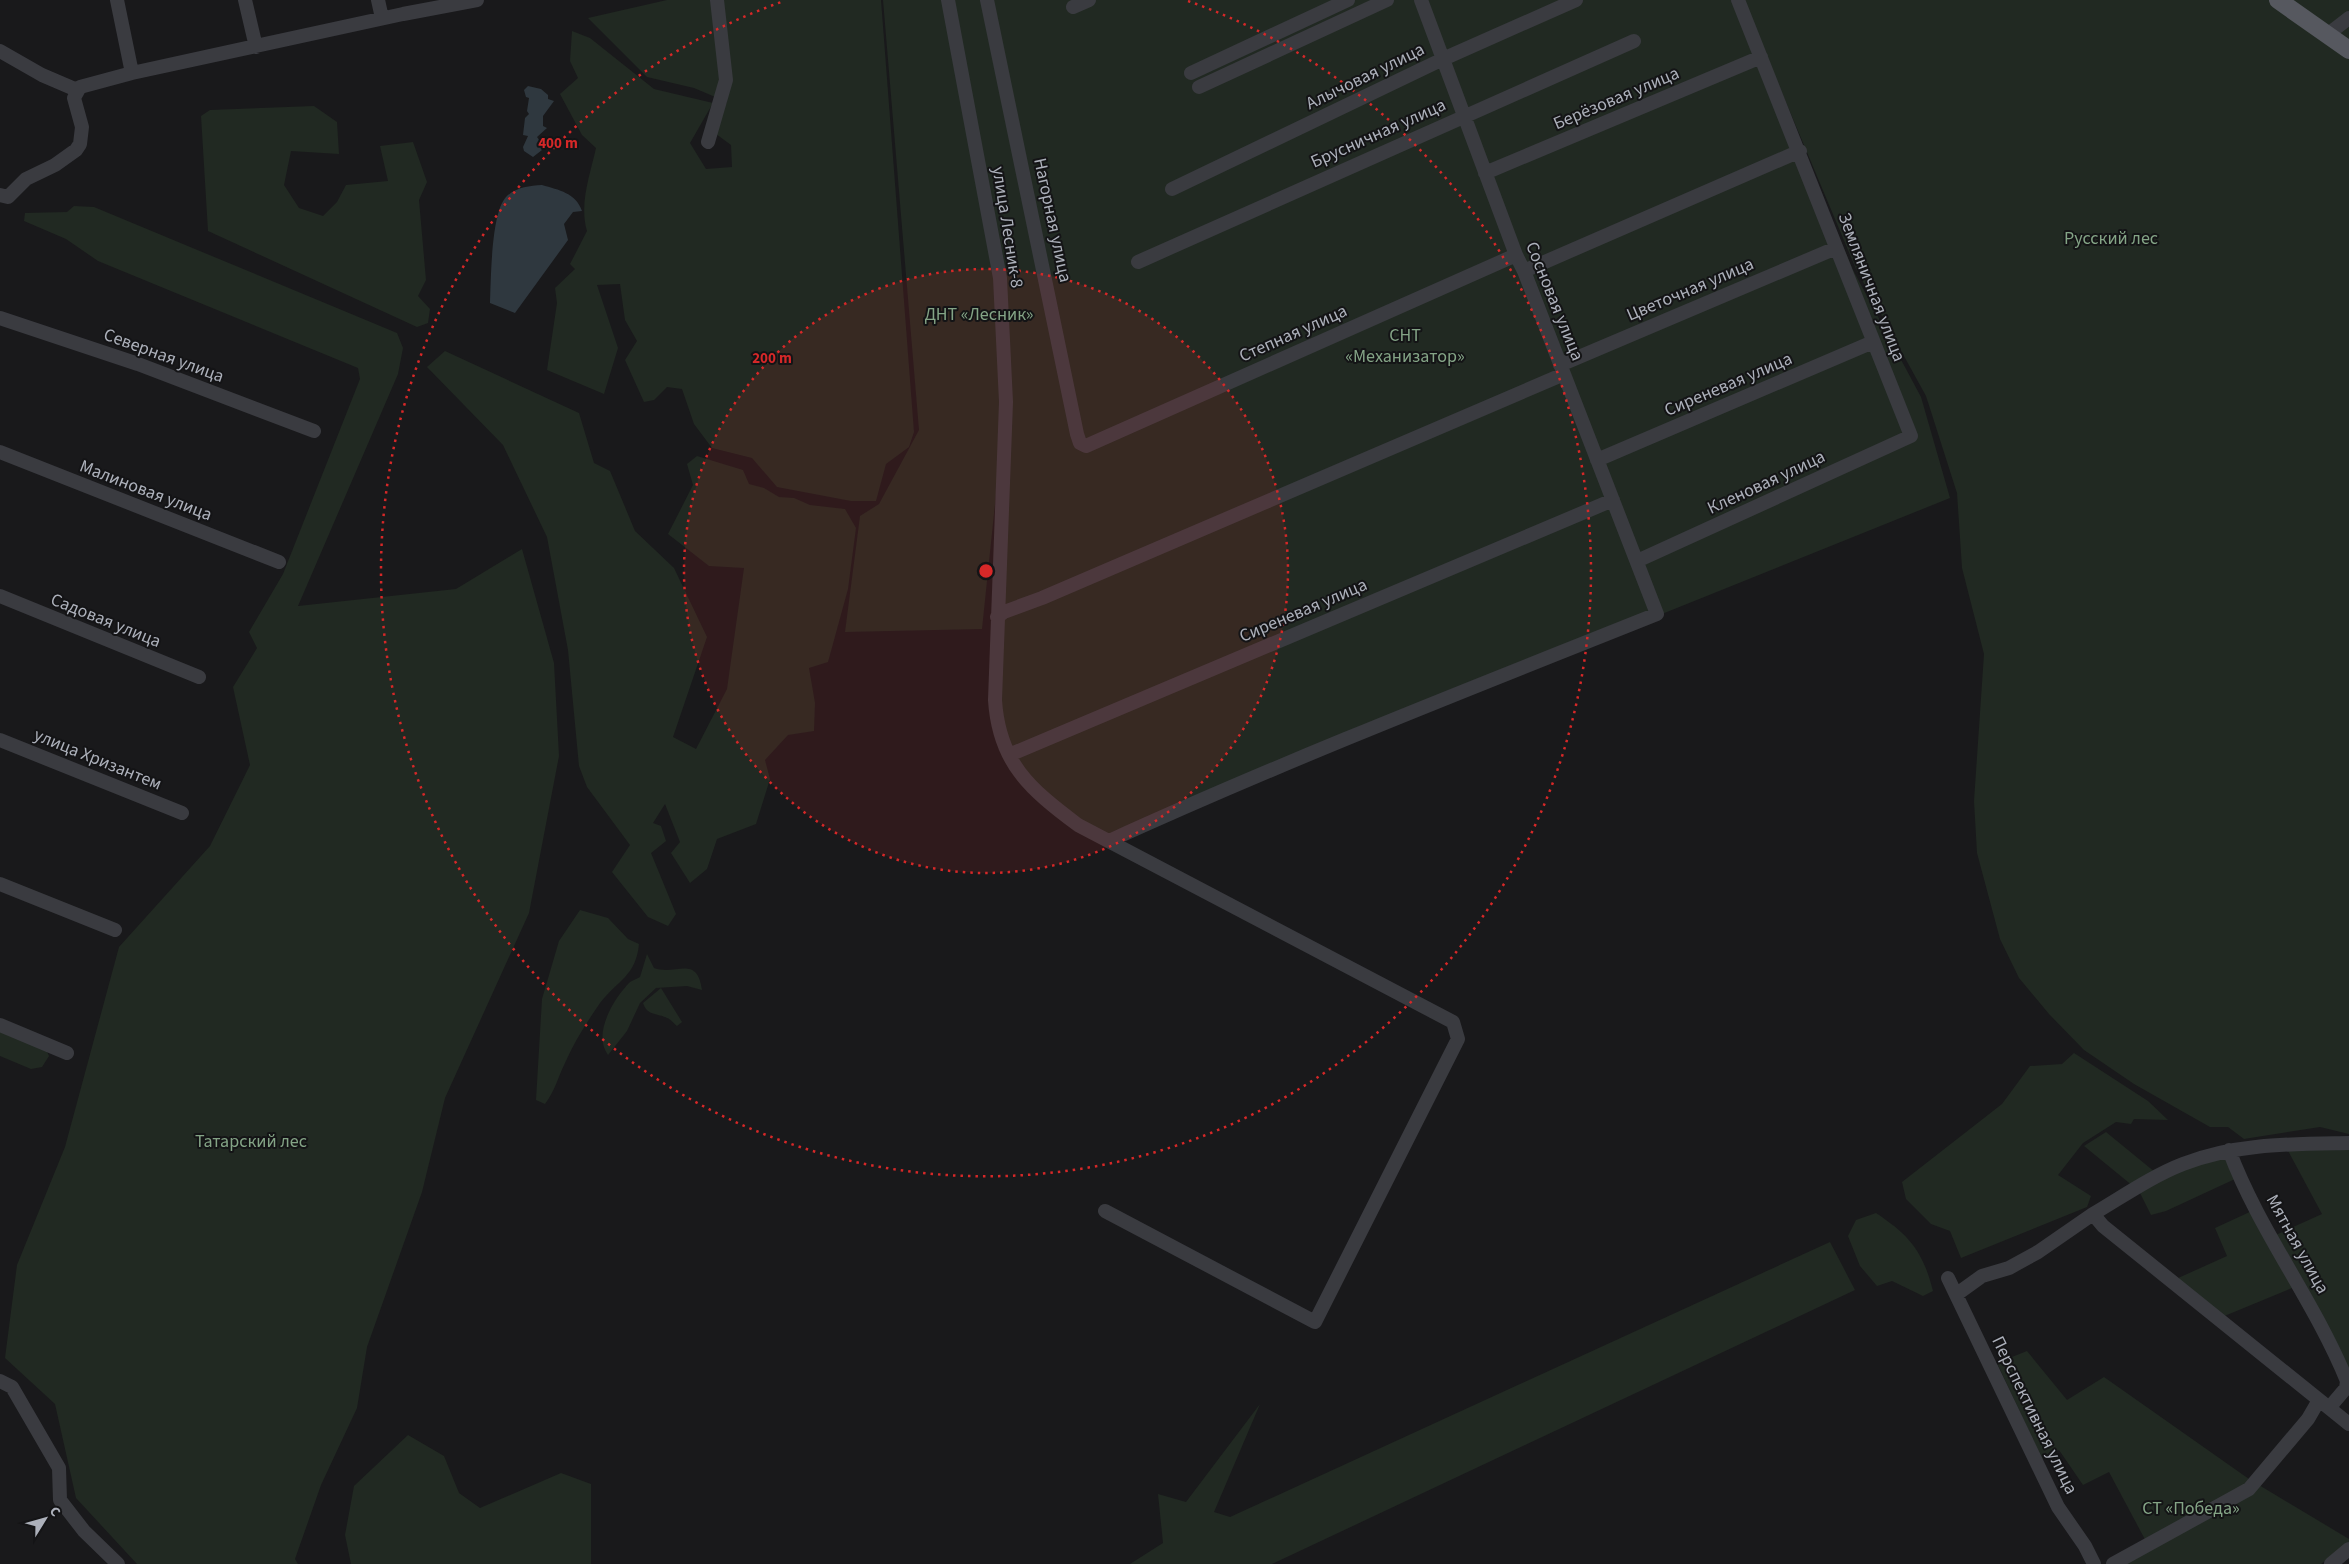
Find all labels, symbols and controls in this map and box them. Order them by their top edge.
street label: Алычовая улица [1302,37,1429,116]
street label: Берёзовая улица [1549,61,1683,136]
street label: Брусничная улица [1307,92,1450,174]
text: 400 m [538,133,578,154]
street label: Нагорная улица [1027,156,1078,285]
street label: улица Лесник-8 [986,165,1029,290]
street label: Земляничная улица [1832,209,1911,365]
park label: Русский лес [2064,226,2158,251]
street label: Сосновая улица [1519,238,1590,364]
street label: Цветочная улица [1623,251,1758,328]
street label: Степная улица [1235,298,1351,368]
park label: ДНТ «Лесник» [924,302,1034,327]
street label: Северная улица [100,322,228,389]
park label: СНТ «Механизатор» [1345,323,1465,369]
street label: Сиреневая улица [1660,346,1796,423]
text: 200 m [752,348,792,369]
street label: Кленовая улица [1703,444,1829,521]
street label: Малиновая улица [76,454,216,527]
centre of rings [977,562,995,580]
street label: Сиреневая улица [1235,572,1371,649]
street label: Садовая улица [47,587,165,654]
street label: улица Хризантем [30,722,166,797]
park label: Татарский лес [195,1129,307,1154]
street label: Мятная улица [2260,1190,2335,1298]
street label: Перспективная улица [1985,1332,2084,1498]
north arrow [20,1494,70,1544]
park label: СТ «Победа» [2142,1496,2240,1521]
text: С [44,1503,65,1521]

